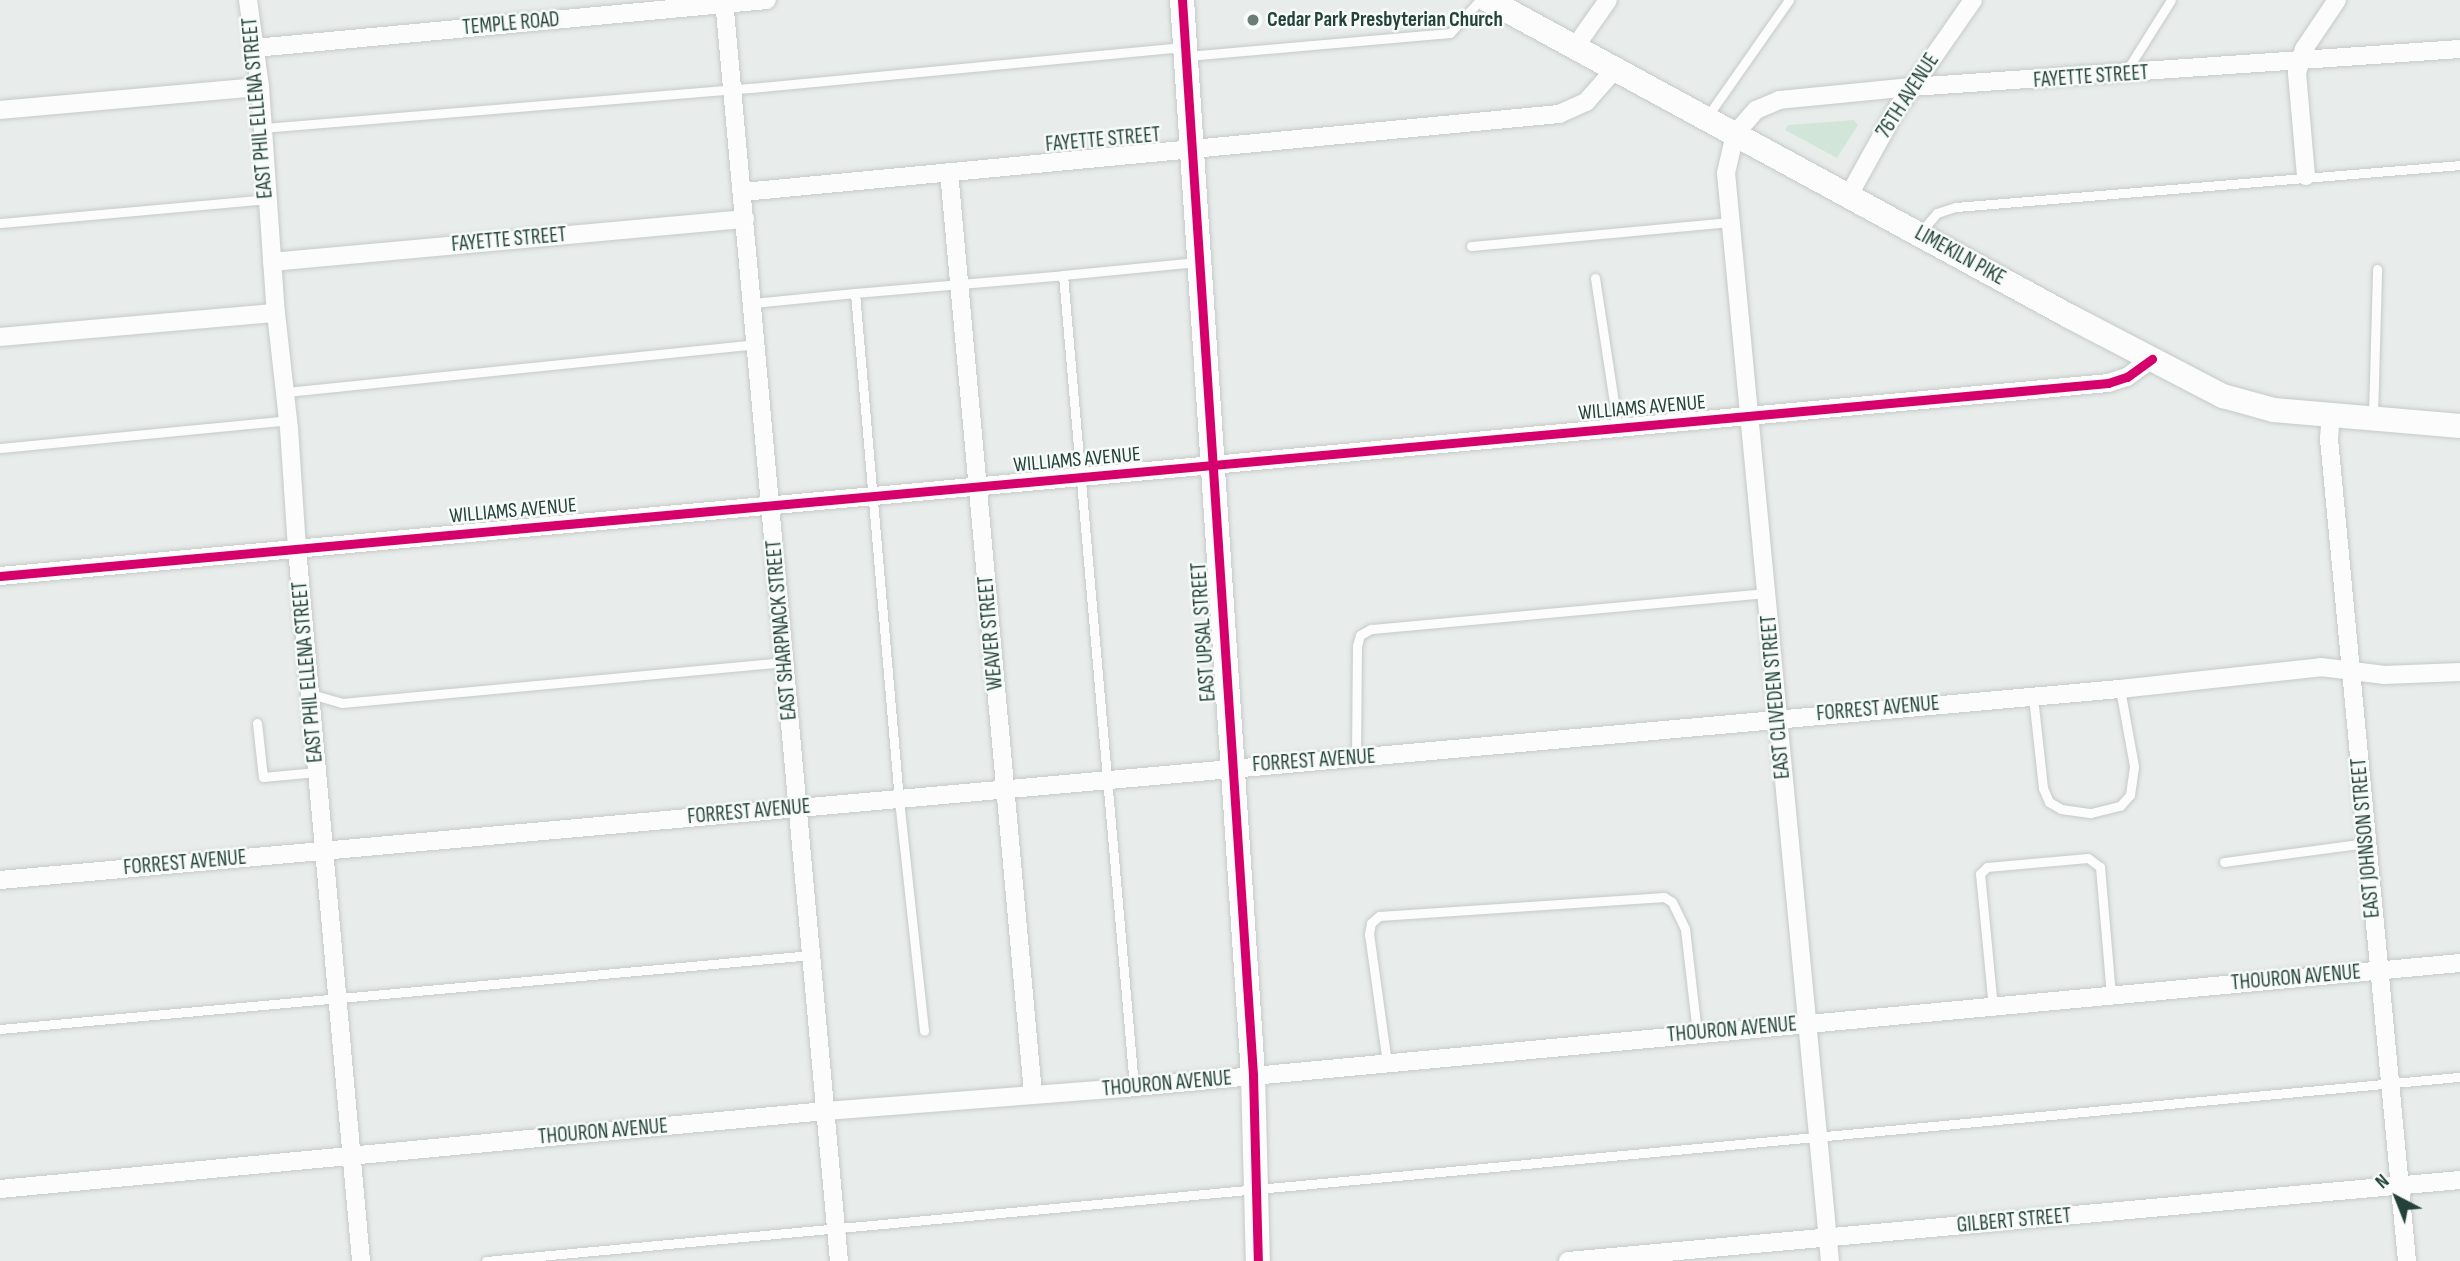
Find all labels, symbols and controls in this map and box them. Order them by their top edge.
street label: TEMPLE ROAD [461,7,561,41]
place label: Cedar Park Presbyterian Church [1267,7,1503,33]
marker: Cedar Park Presbyterian Church [1245,12,1261,28]
street label: EAST PHIL ELLENA STREET [238,16,278,200]
street label: 76TH AVENUE [1871,49,1945,143]
street label: FAYETTE STREET [2033,60,2149,94]
street label: FAYETTE STREET [1044,122,1162,158]
street label: LIMEKILN PIKE [1910,221,2010,291]
street label: FAYETTE STREET [450,222,568,258]
street label: WILLIAMS AVENUE [1577,390,1707,426]
street label: WILLIAMS AVENUE [1012,442,1142,478]
street label: WILLIAMS AVENUE [448,493,578,529]
street label: EAST SHARPNACK STREET [762,539,802,721]
street label: EAST UPSAL STREET [1187,562,1221,702]
street label: WEAVER STREET [973,575,1009,691]
street label: EAST PHIL ELLENA STREET [288,580,328,764]
street label: EAST CLIVEDEN STREET [1756,614,1796,780]
street label: FORREST AVENUE [1815,691,1941,727]
street label: FORREST AVENUE [1252,744,1376,778]
street label: EAST JOHNSON STREET [2346,757,2386,919]
street label: FORREST AVENUE [686,794,812,830]
street label: FORREST AVENUE [122,845,248,881]
street label: THOURON AVENUE [2230,960,2362,996]
street label: THOURON AVENUE [1666,1012,1798,1048]
street label: THOURON AVENUE [1101,1066,1233,1102]
street label: THOURON AVENUE [537,1114,669,1150]
north arrow [2362,1163,2432,1233]
text: N [2371,1170,2394,1194]
street label: GILBERT STREET [1956,1203,2072,1239]

